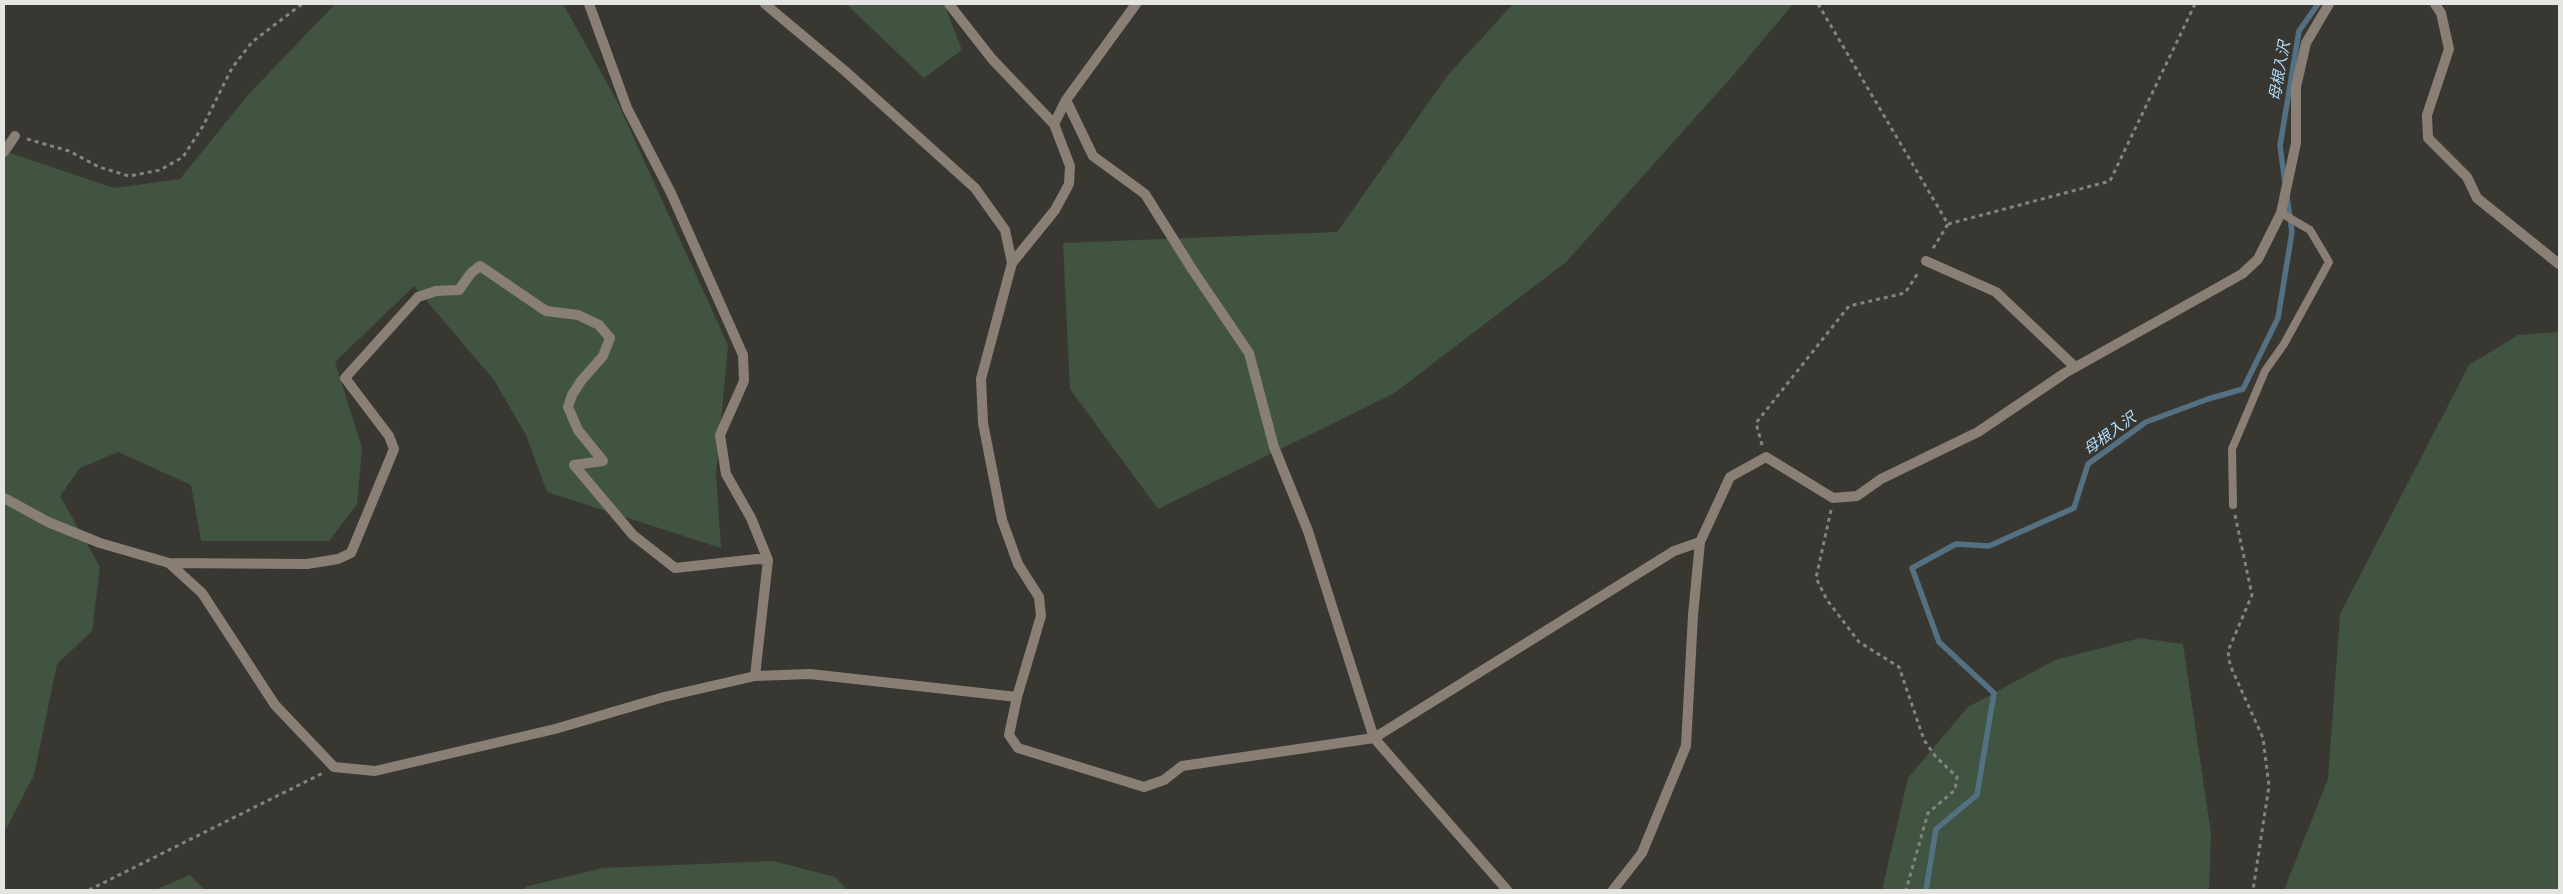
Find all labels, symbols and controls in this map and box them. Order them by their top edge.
water label: 母根入沢 [2266,40,2294,102]
water label: 母根入沢 [2080,409,2140,459]

